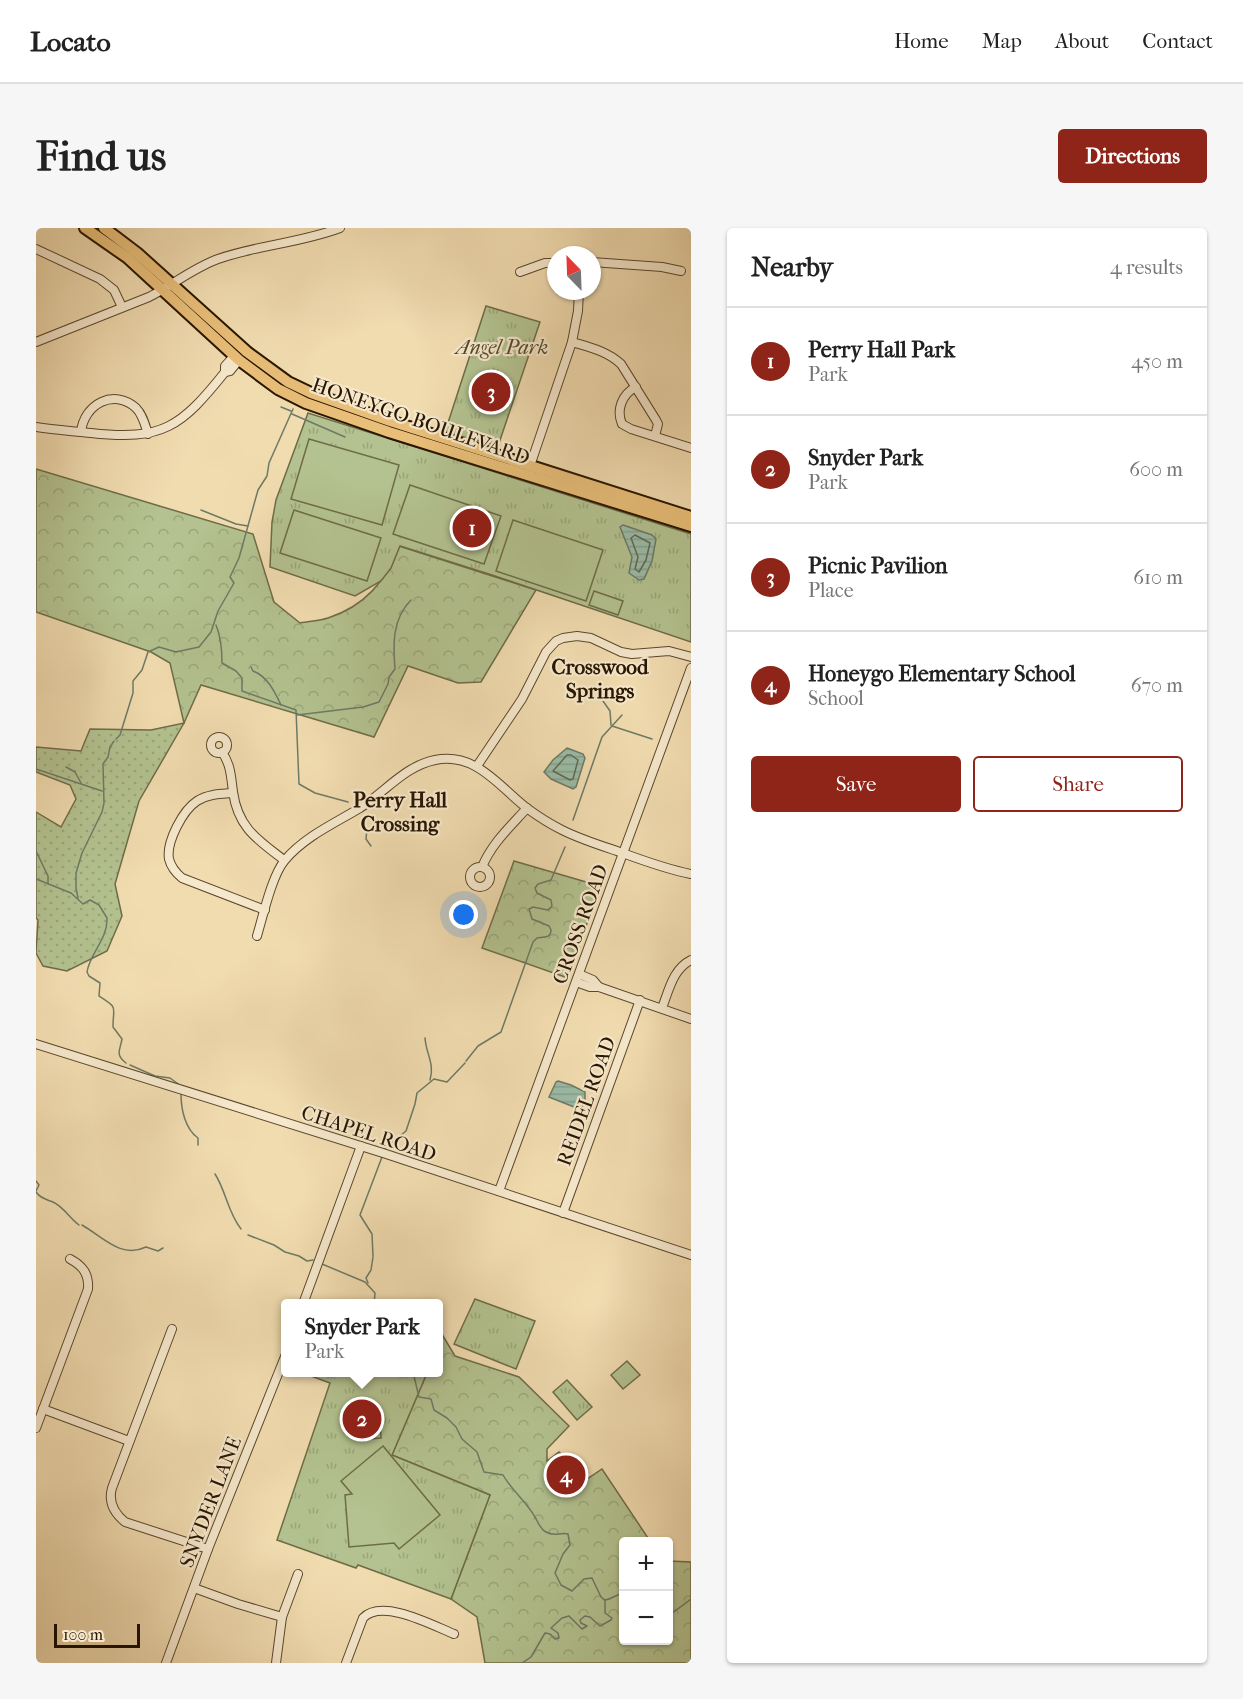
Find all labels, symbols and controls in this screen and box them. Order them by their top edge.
text: Locato [30,25,111,58]
text: Home [894,29,949,53]
text: Map [982,29,1022,53]
text: About [1055,29,1109,53]
text: Contact [1142,29,1213,53]
button: Directions [1058,129,1207,183]
text: Find us [36,132,166,181]
north arrow [547,246,601,300]
text: Nearby [751,252,833,283]
text: 4 results [1110,256,1183,279]
park label: Angel Park [453,336,548,359]
text: Perry Hall Park [808,337,955,363]
text: 1 [767,350,774,373]
text: 450 m [1131,350,1183,373]
text: Park [808,363,848,386]
pin: 3 [472,370,510,414]
street label: HONEYGO BOULEVARD [309,373,533,470]
text: Snyder Park [808,445,923,471]
text: 2 [765,458,776,481]
text: 600 m [1129,458,1183,481]
text: Park [808,471,848,494]
pin: 1 [452,506,492,550]
text: Picnic Pavilion [808,553,947,579]
text: 3 [766,566,775,589]
text: 610 m [1133,566,1183,589]
text: Place [808,579,854,602]
district label: Crosswood Springs [552,655,649,703]
text: Honeygo Elementary School [808,661,1075,687]
text: 4 [765,674,776,697]
text: 670 m [1131,674,1183,697]
text: School [808,687,864,710]
button: Save [751,756,961,812]
button: Share [973,756,1183,812]
district label: Perry Hall Crossing [353,788,447,836]
street label: CROSS ROAD [548,861,613,987]
your location [449,900,478,929]
street label: REIDEL ROAD [552,1033,620,1169]
street label: CHAPEL ROAD [299,1101,439,1166]
popup [281,1299,443,1377]
text: Snyder Park [305,1314,419,1340]
text: Park [305,1340,344,1363]
pin: 2 [342,1396,382,1442]
street label: SNYDER LANE [175,1433,246,1571]
pin: 4 [546,1452,586,1498]
map controls [619,1537,673,1645]
button: + [619,1537,673,1591]
button: − [619,1591,673,1645]
scale bar [54,1621,140,1648]
text: 100 m [63,1625,103,1644]

